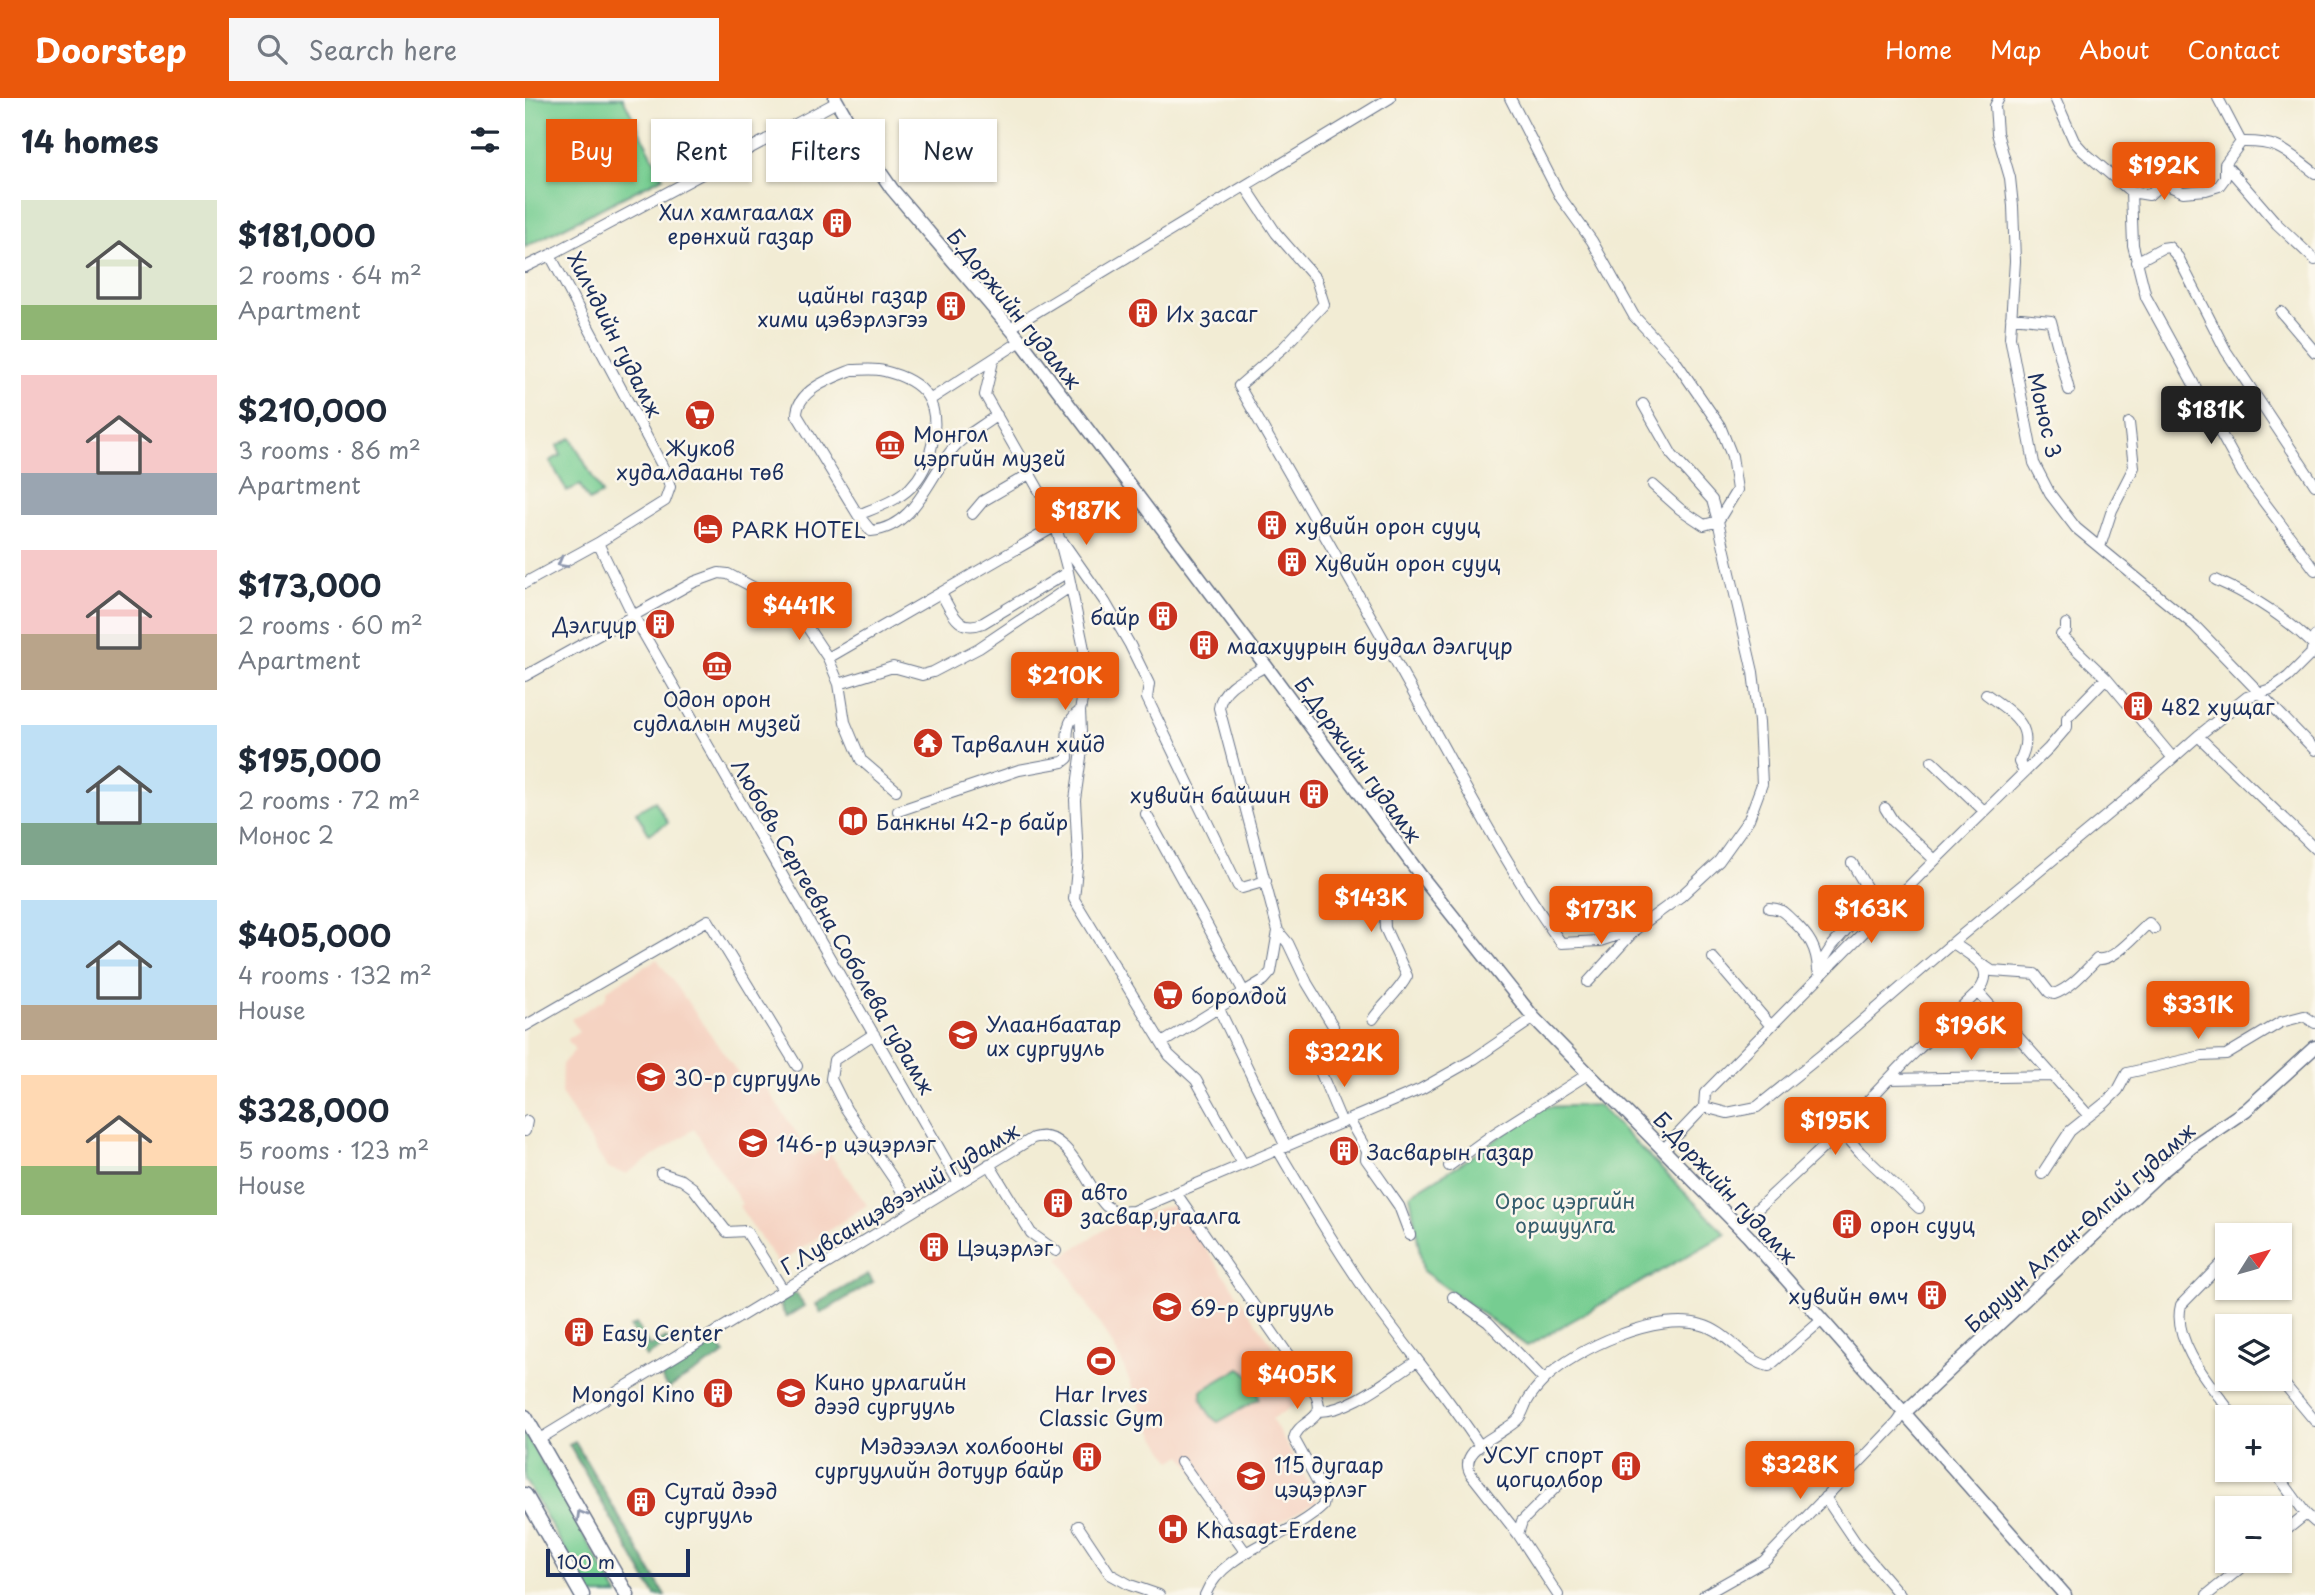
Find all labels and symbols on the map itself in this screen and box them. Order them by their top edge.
pin: $192K [2115,142,2213,202]
place label: Хил хамгаалах ерөнхий газар [659,195,814,251]
building icon: Хил хамгаалах ерөнхий газар [820,206,854,240]
street label: Б.Доржийн гудамж [940,221,1090,396]
street label: Хилчдийн гудамж [560,246,672,423]
place label: цайны газар хими цэвэрлэгээ [758,278,928,334]
building icon: цайны газар хими цэвэрлэгээ [934,289,968,323]
building icon: Их засаг [1126,296,1160,330]
place label: Их засаг [1166,297,1258,329]
street label: Монос 3 [2021,369,2071,461]
pin: $181K [2162,386,2260,446]
supermarket icon: Жуков худалдааны төв [683,398,717,432]
place label: Монгол цэргийн музей [913,417,1066,473]
museum icon: Монгол цэргийн музей [873,428,907,462]
place label: Жуков худалдааны төв [616,431,784,487]
pin: $187K [1037,488,1135,547]
building icon: хувийн орон сууц [1255,508,1289,542]
place label: хувийн орон сууц [1295,509,1481,541]
hotel icon: PARK HOTEL [691,512,725,546]
place label: PARK HOTEL [731,513,866,545]
building icon: Хувийн орон сууц [1275,545,1309,579]
place label: Хувийн орон сууц [1315,546,1501,578]
one-way arrow [556,555,569,568]
pin: $441K [750,582,848,642]
building icon: байр [1146,599,1180,633]
place label: байр [1090,600,1140,632]
building icon: Дэлгүүр [643,607,677,641]
place label: Дэлгүүр [552,608,637,640]
building icon: маахуурын буудал дэлгүүр [1187,628,1221,662]
place label: маахуурын буудал дэлгүүр [1227,629,1513,661]
museum icon: Одон орон судлалын музей [700,649,734,683]
pin: $210K [1016,652,1114,712]
street label: Б.Доржийн гудамж [1288,670,1431,849]
place label: Одон орон судлалын музей [633,682,801,738]
building icon: 482 хущаг [2121,689,2155,723]
place label: 482 хущаг [2161,690,2275,722]
temple icon: Тарвалин хийд [911,726,945,760]
place label: Тарвалин хийд [951,727,1105,759]
street label: Любовь Сергеевна Соболева гудамж [724,752,944,1100]
building icon: хувийн байшин [1297,777,1331,811]
place label: хувийн байшин [1130,778,1291,810]
library icon: Банкны 42-р байр [836,804,870,838]
place label: Банкны 42-р байр [876,805,1068,837]
pin: $143K [1322,874,1420,934]
pin: $173K [1552,886,1650,946]
pin: $163K [1822,886,1920,945]
supermarket icon: боролдой [1151,978,1185,1012]
place label: боролдой [1191,979,1287,1011]
pin: $331K [2149,982,2247,1041]
pin: $196K [1922,1002,2020,1062]
place label: Улаанбаатар их сургууль [986,1007,1121,1063]
school or university icon: Улаанбаатар их сургууль [946,1018,980,1052]
pin: $322K [1295,1030,1393,1089]
school or university icon: 30-р сургууль [634,1060,668,1094]
place label: 30-р сургууль [674,1061,821,1093]
pin: $195K [1786,1098,1884,1157]
street label: Б.Доржийн гудамж [1647,1104,1806,1271]
street label: Г.Лувсанцэвээний гудамж [774,1114,1025,1282]
street label: Баруун Алтан-Өлгий гудамж [1957,1114,2202,1339]
school or university icon: 146-р цэцэрлэг [736,1126,770,1160]
place label: 146-р цэцэрлэг [776,1127,936,1159]
building icon: Засварын газар [1327,1134,1361,1168]
place label: Засварын газар [1366,1135,1534,1167]
place label: авто засвар,угаалга [1080,1175,1240,1231]
park label: Орос цэргийн оршуулга [1495,1184,1635,1240]
building icon: авто засвар,угаалга [1041,1186,1075,1220]
building icon: орон сууц [1830,1207,1864,1241]
place label: орон сууц [1870,1208,1975,1240]
north arrow [2215,1223,2293,1300]
building icon: Цэцэрлэг [917,1230,951,1264]
place label: Цэцэрлэг [957,1231,1054,1263]
building icon: хувийн өмч [1915,1278,1949,1312]
place label: хувийн өмч [1789,1279,1909,1311]
school or university icon: 69-р сургууль [1150,1290,1184,1324]
place label: 69-р сургууль [1190,1291,1334,1323]
building icon: Easy Center [562,1315,596,1349]
place label: Easy Center [602,1316,723,1348]
sports icon: Har Irves Classic Gym [1084,1344,1118,1378]
pin: $405K [1248,1352,1346,1411]
place label: Кино урлагийн дээд сургууль [814,1365,967,1421]
building icon: Mongol Kino [701,1376,735,1410]
school or university icon: Кино урлагийн дээд сургууль [774,1376,808,1410]
place label: Mongol Kino [572,1377,695,1409]
place label: Har Irves Classic Gym [1038,1377,1164,1433]
place label: Мэдээлэл холбооны сургуулийн дотуур байр [815,1429,1064,1485]
place label: УСУГ спорт цогцолбор [1483,1438,1604,1494]
building icon: Мэдээлэл холбооны сургуулийн дотуур байр [1070,1440,1104,1474]
pin: $328K [1751,1442,1849,1501]
place label: 115 дугаар цэцэрлэг [1274,1448,1384,1504]
building icon: УСУГ спорт цогцолбор [1609,1449,1643,1483]
school or university icon: 115 дугаар цэцэрлэг [1234,1459,1268,1493]
place label: Сутай дээд сургууль [664,1474,778,1530]
building icon: Сутай дээд сургууль [624,1485,658,1519]
one-way arrow [576,1509,589,1522]
hospital icon: Khasagt-Erdene [1156,1512,1190,1546]
place label: Khasagt-Erdene [1196,1513,1357,1545]
scale bar [546,1546,689,1578]

